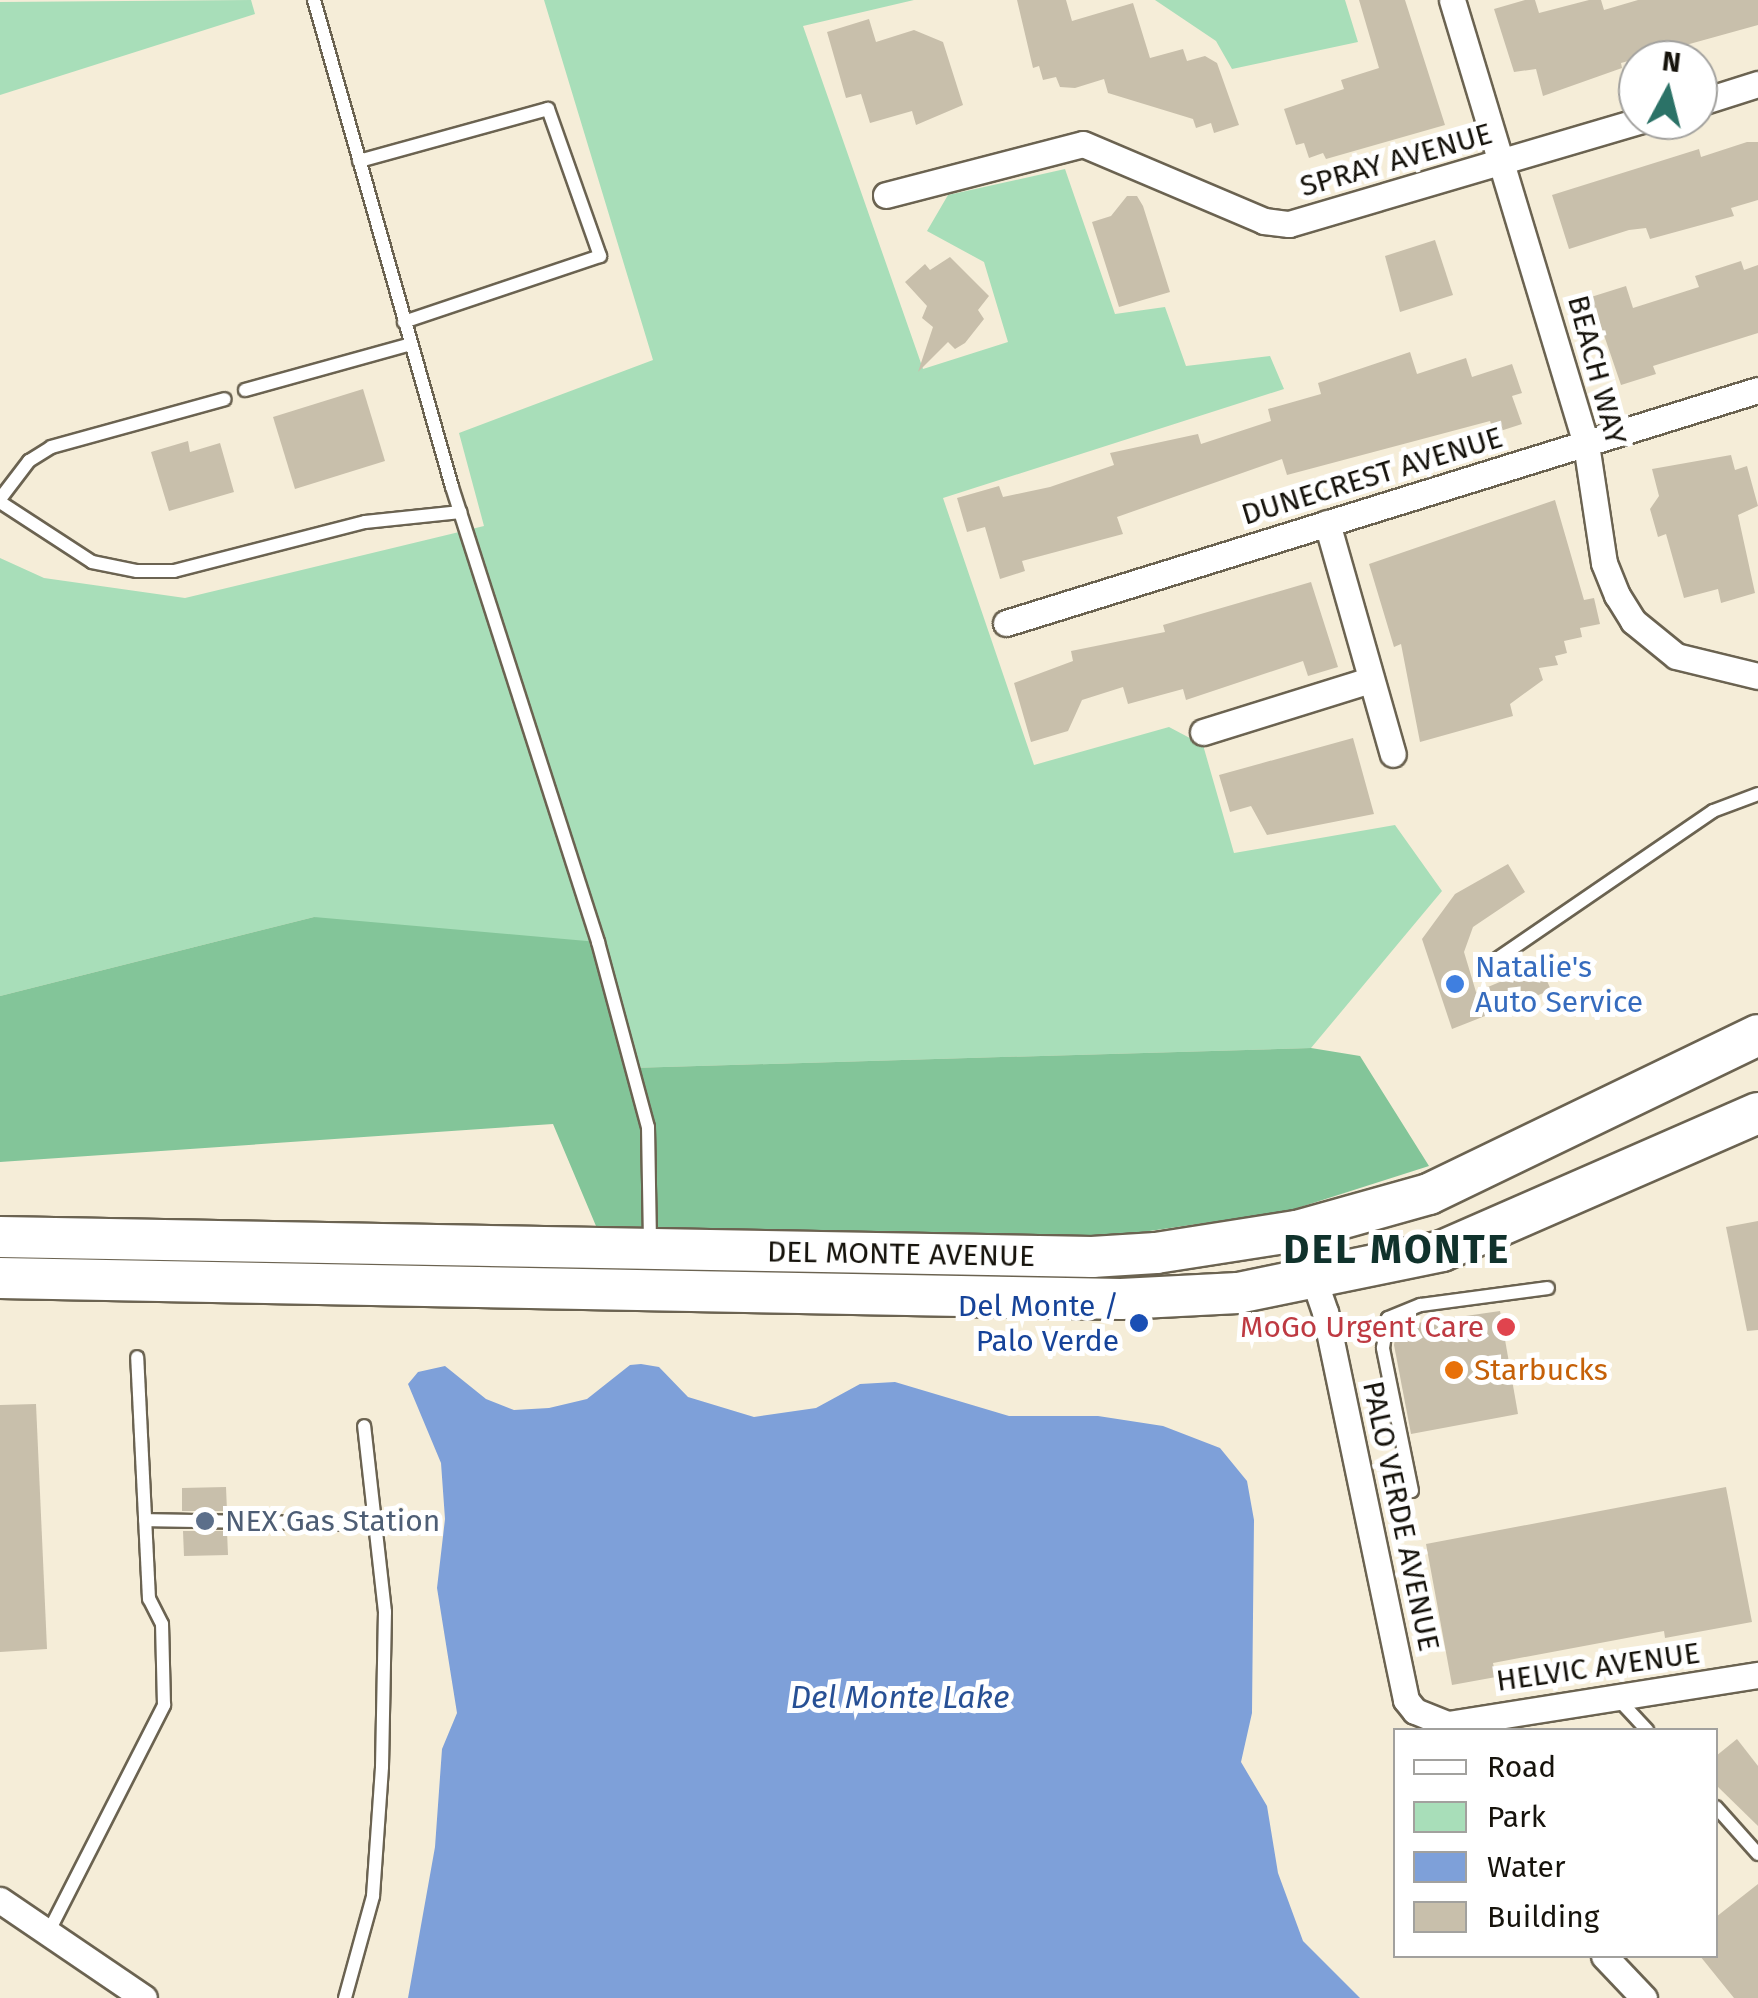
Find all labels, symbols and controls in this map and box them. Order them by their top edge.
north arrow [1618,40,1718,140]
text: N [1660,44,1683,79]
street label: SPRAY AVENUE [1296,115,1496,205]
street label: BEACH WAY [1560,291,1634,449]
street label: DUNECREST AVENUE [1237,419,1507,533]
place label: Natalie's Auto Service [1475,949,1643,1020]
marker: Natalie's Auto Service [1444,973,1466,995]
district label: DEL MONTE [1283,1226,1511,1274]
street label: DEL MONTE AVENUE [767,1234,1035,1274]
place label: Del Monte / Palo Verde [958,1288,1119,1358]
place label: MoGo Urgent Care [1240,1309,1484,1345]
marker: Del Monte / Palo Verde [1128,1312,1150,1334]
marker: MoGo Urgent Care [1493,1314,1519,1340]
place label: Starbucks [1474,1352,1608,1388]
marker: Starbucks [1443,1359,1465,1381]
street label: PALO VERDE AVENUE [1355,1378,1447,1654]
place label: NEX Gas Station [225,1503,440,1539]
marker: NEX Gas Station [194,1510,216,1532]
street label: HELVIC AVENUE [1494,1635,1702,1699]
water label: Del Monte Lake [791,1678,1009,1716]
legend [1393,1728,1718,1958]
text: Road [1487,1749,1556,1785]
text: Park [1487,1799,1546,1835]
text: Water [1487,1849,1566,1885]
text: Building [1487,1899,1599,1935]

